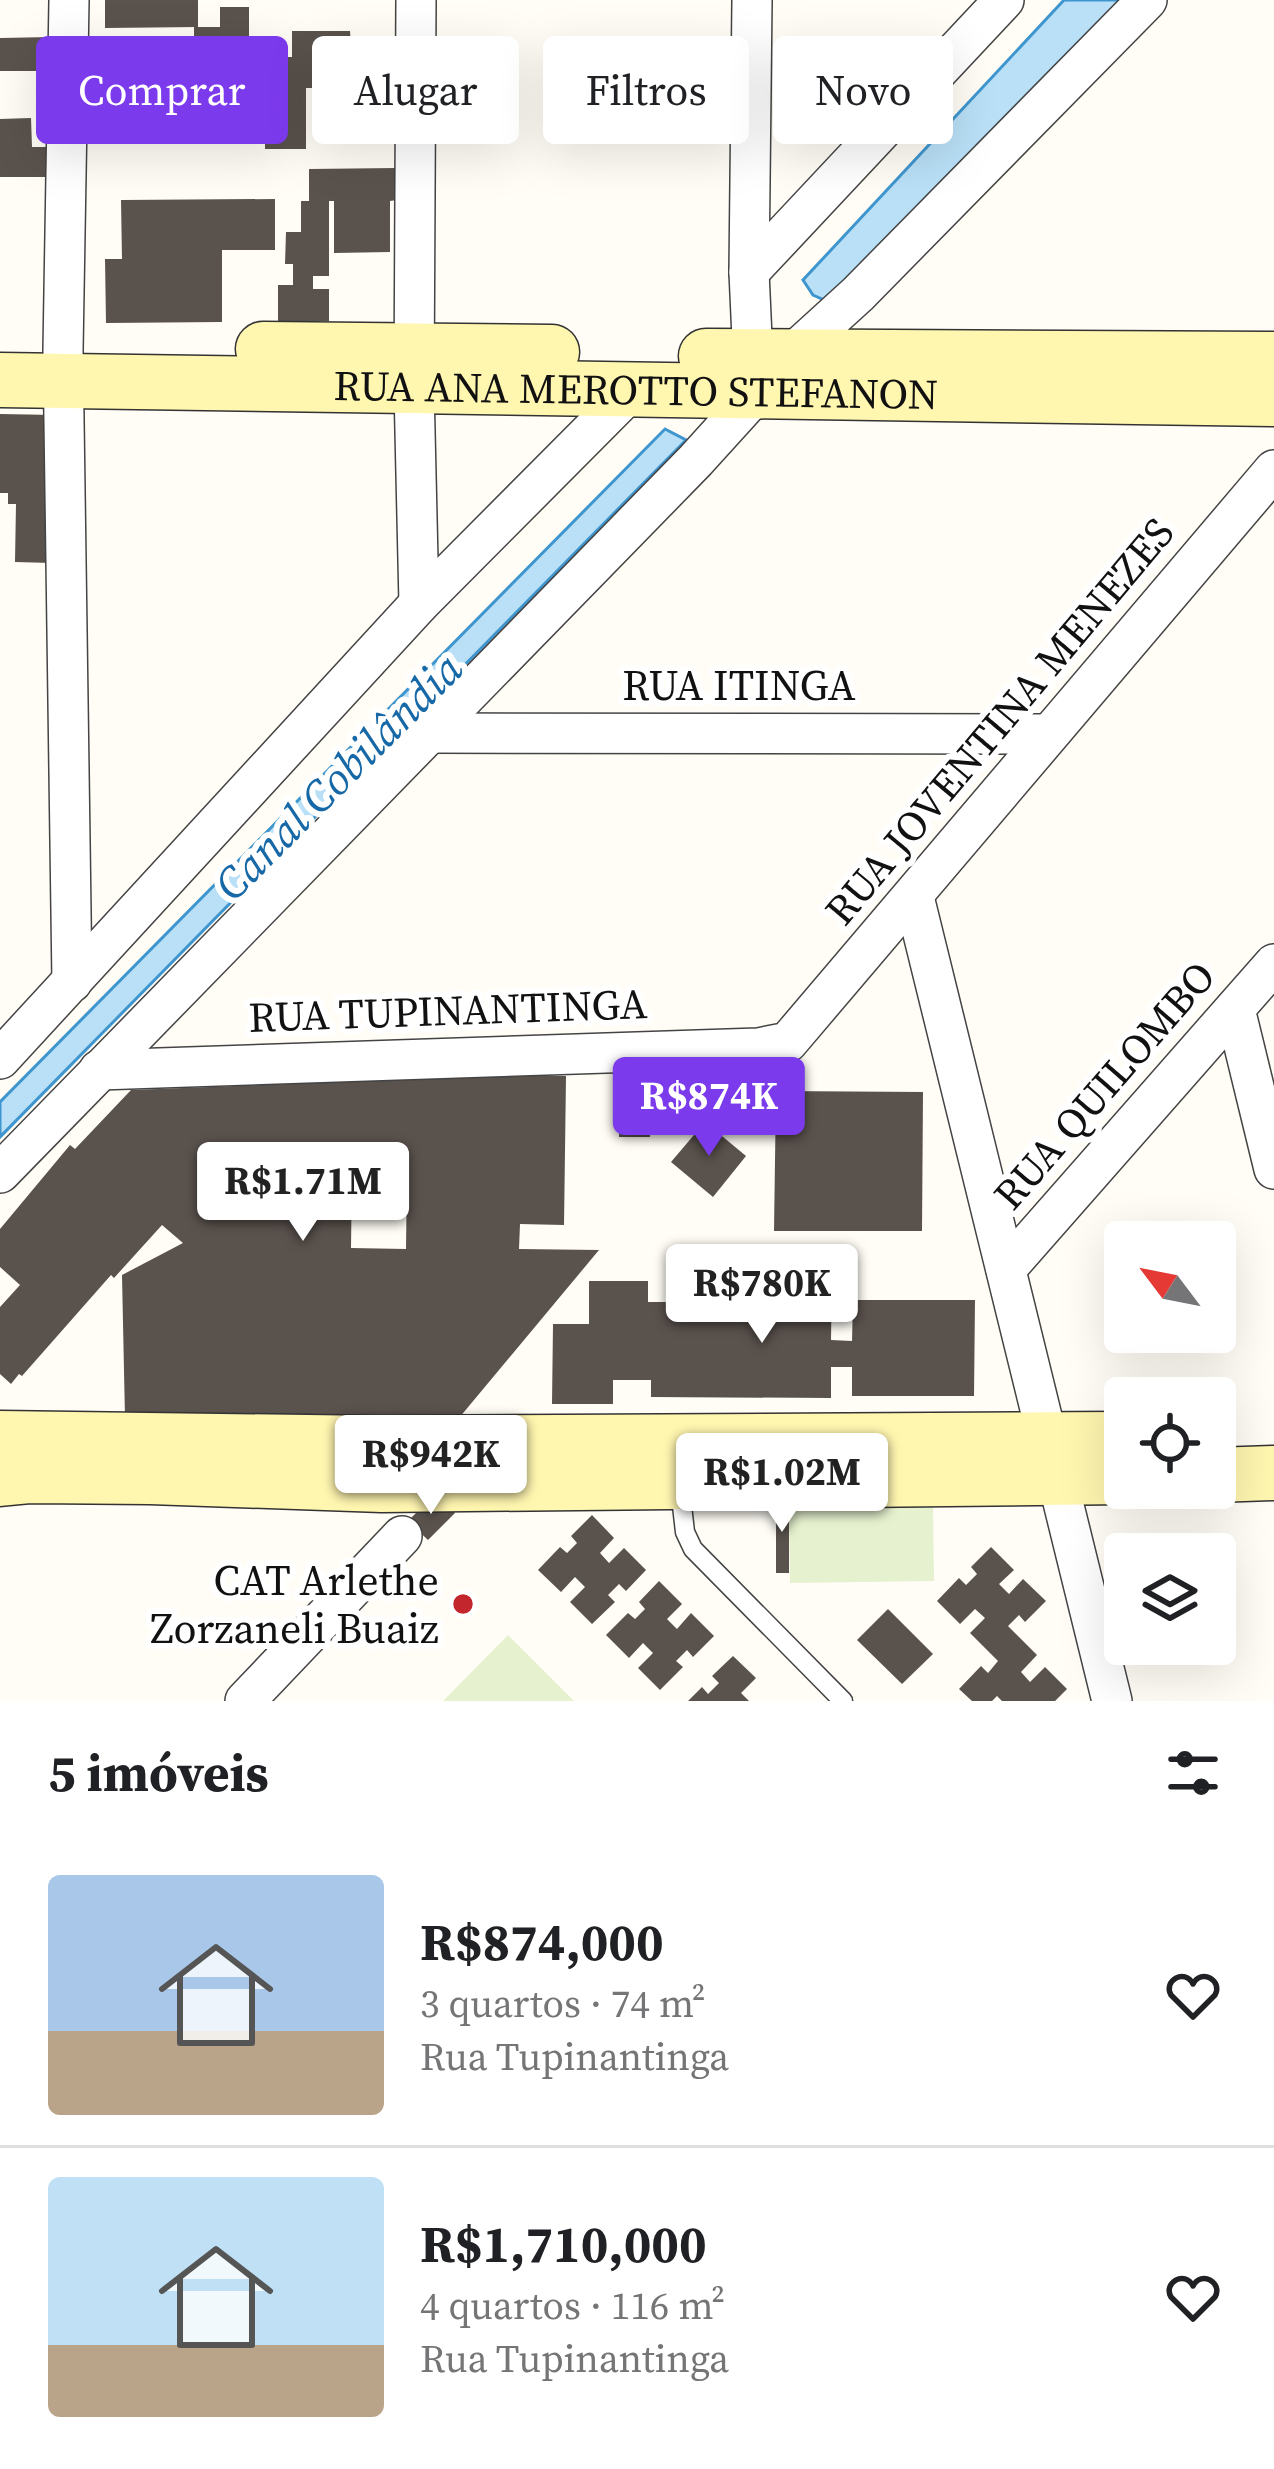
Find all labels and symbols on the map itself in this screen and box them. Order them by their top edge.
street label: RUA ANA MEROTTO STEFANON [333,356,939,423]
street label: RUA JOVENTINA MENEZES [811,505,1187,937]
water label: Canal Cobilândia [200,638,476,914]
street label: RUA ITINGA [622,656,856,714]
street label: RUA QUILOMBO [980,948,1228,1222]
street label: RUA TUPINANTINGA [248,974,649,1046]
pin: R$874K [611,1057,807,1159]
pin: R$1.71M [192,1142,414,1244]
north arrow [1104,1221,1236,1353]
pin: R$780K [664,1244,860,1346]
pin: R$942K [333,1415,529,1517]
pin: R$1.02M [671,1433,893,1535]
place label: CAT Arlethe Zorzaneli Buaiz [150,1551,439,1657]
marker: CAT Arlethe Zorzaneli Buaiz [450,1591,476,1617]

